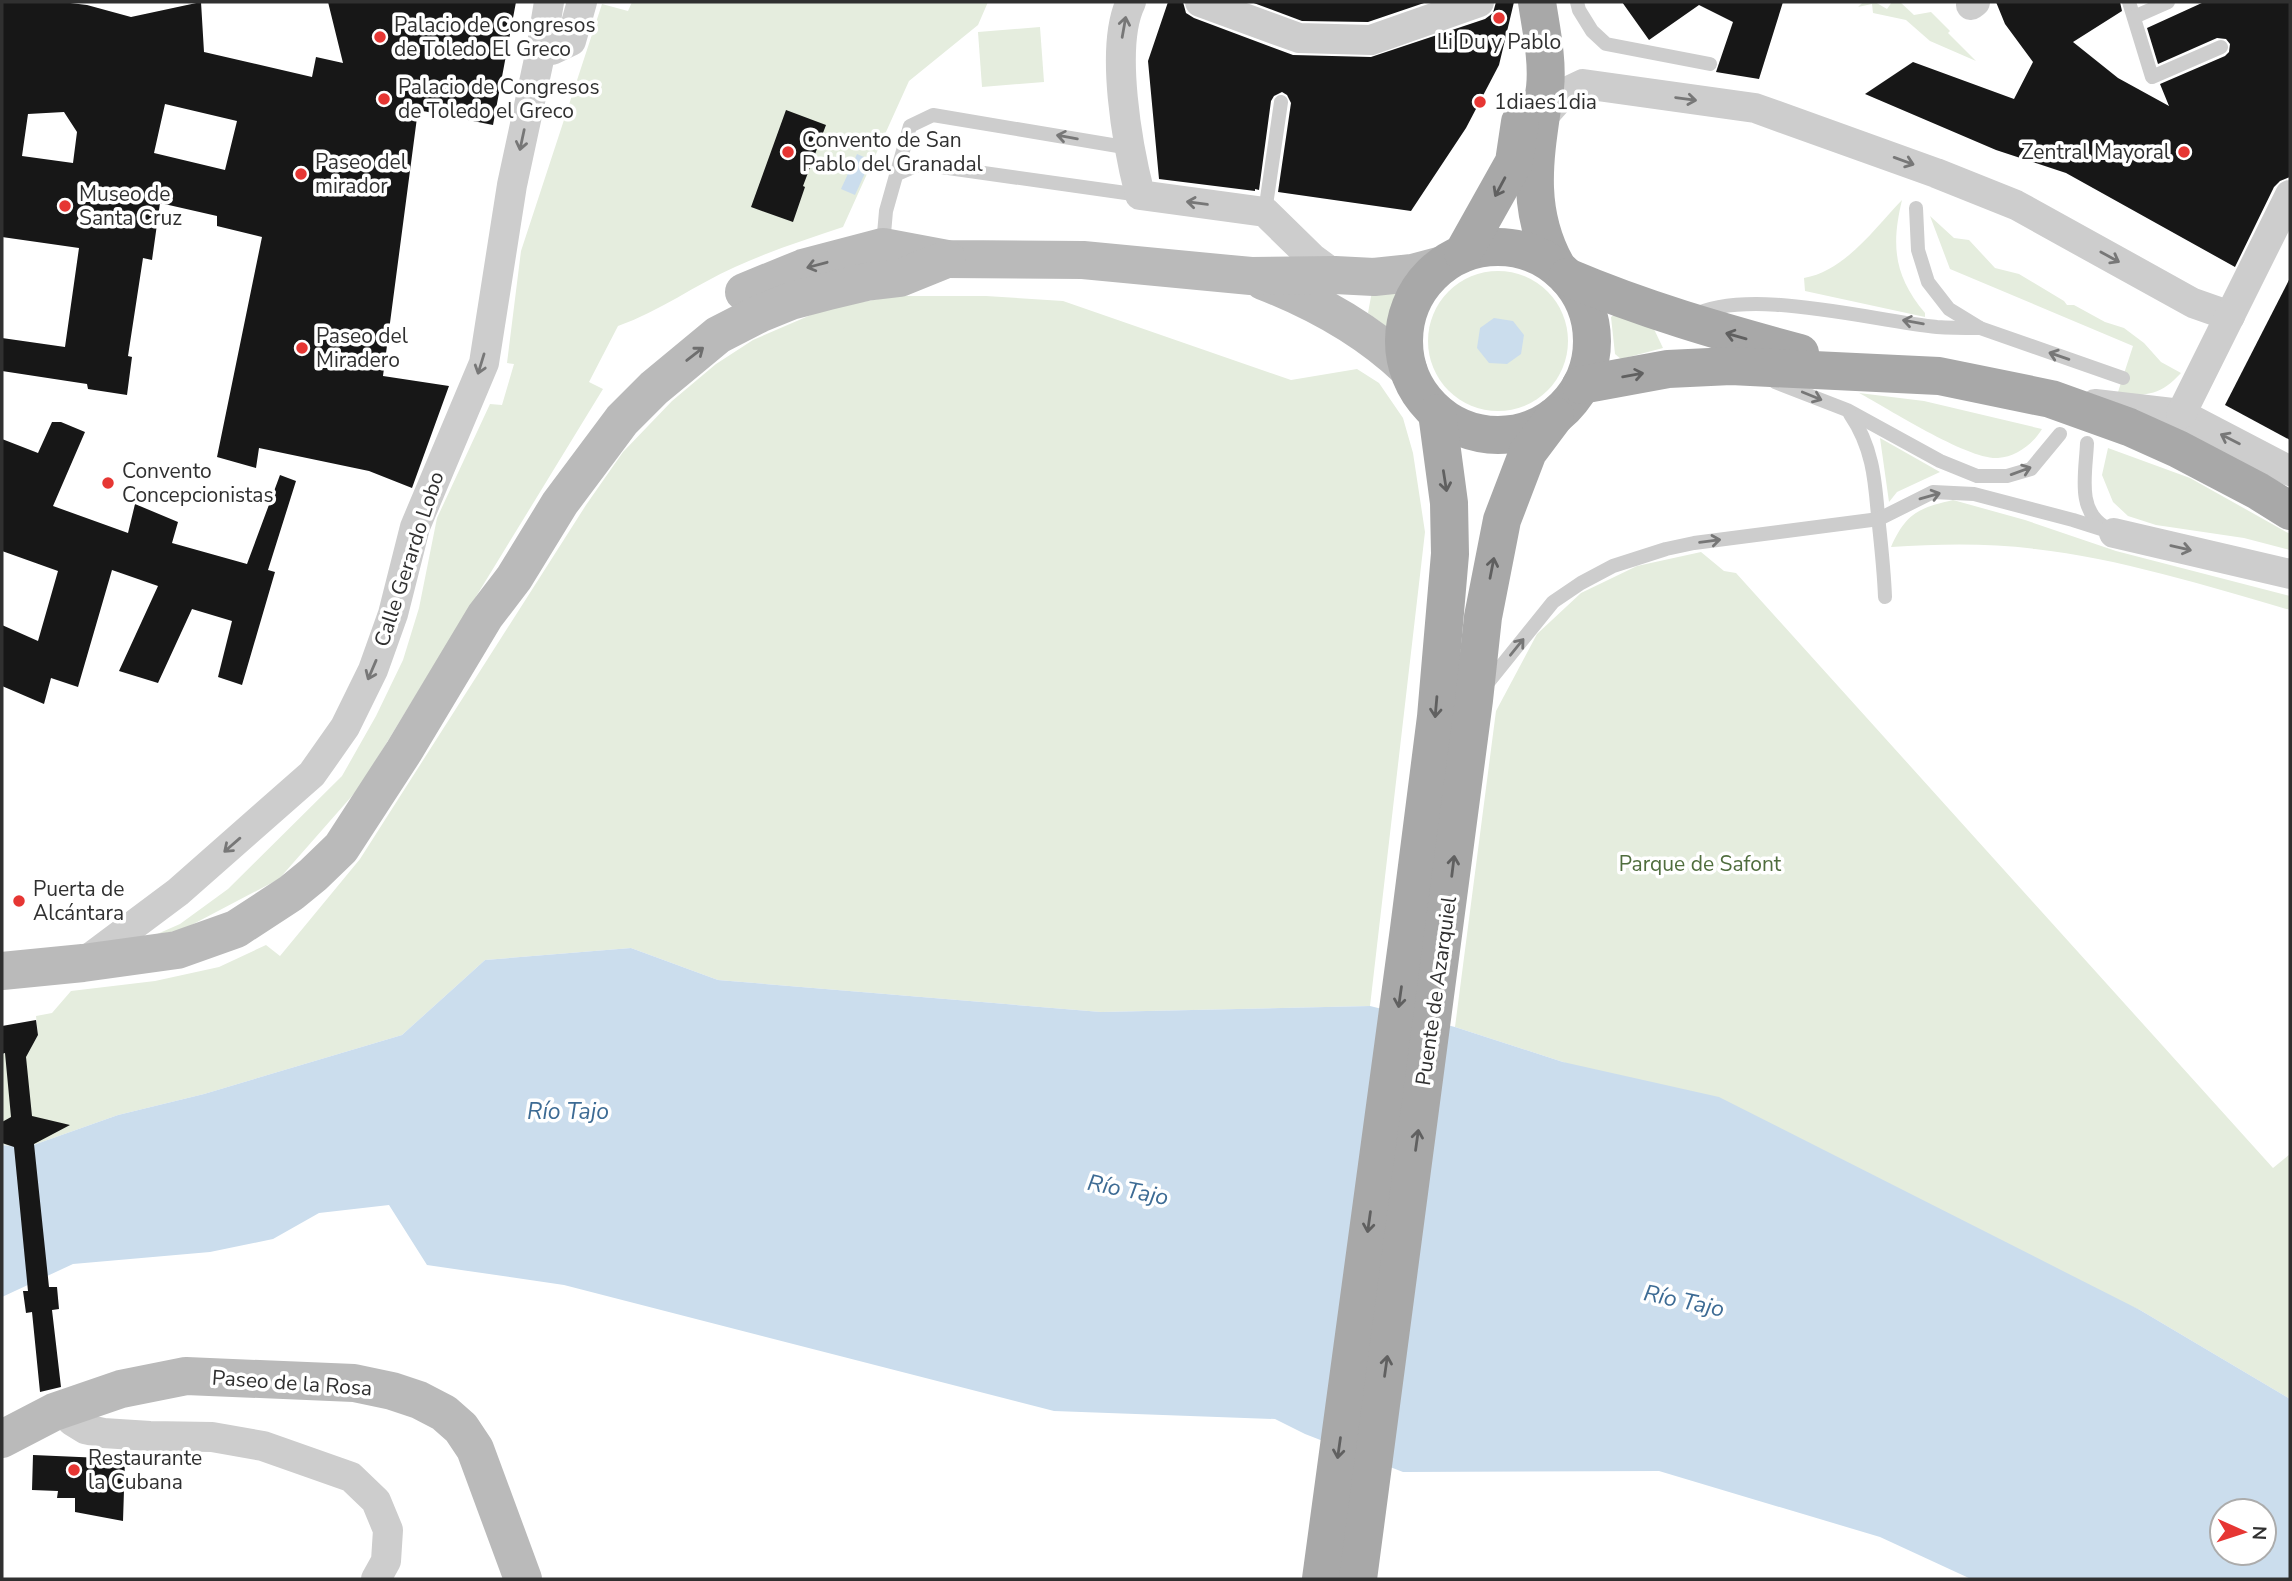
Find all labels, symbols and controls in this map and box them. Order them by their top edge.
marker: Li Du y Pablo [1491,10,1507,26]
place label: Palacio de Congresos de Toledo El Greco [394,11,595,63]
one-way arrow [1117,16,1131,39]
place label: Li Du y Pablo [1437,28,1561,56]
marker: Palacio de Congresos de Toledo El Greco [372,29,388,45]
place label: Palacio de Congresos de Toledo el Greco [398,73,599,125]
place label: 1diaes1dia [1494,88,1597,116]
marker: Palacio de Congresos de Toledo el Greco [376,91,392,107]
one-way arrow [1674,92,1697,105]
marker: 1diaes1dia [1472,94,1488,110]
place label: Convento de San Pablo del Granadal [802,126,984,178]
one-way arrow [514,128,528,151]
one-way arrow [1056,130,1079,144]
place label: Zentral Mayoral [2021,138,2171,166]
marker: Convento de San Pablo del Granadal [780,144,796,160]
marker: Zentral Mayoral [2176,144,2192,160]
place label: Paseo del mirador [315,148,408,200]
one-way arrow [1892,156,1914,168]
marker: Paseo del mirador [293,166,309,182]
one-way arrow [1493,177,1507,197]
place label: Museo de Santa Cruz [79,180,182,232]
one-way arrow [1186,196,1209,209]
marker: Museo de Santa Cruz [57,198,73,214]
one-way arrow [2099,250,2119,264]
one-way arrow [806,259,828,272]
one-way arrow [1902,315,1925,329]
place label: Paseo del Miradero [316,322,409,374]
one-way arrow [1726,329,1748,342]
marker: Paseo del Miradero [294,340,310,356]
one-way arrow [685,346,703,361]
one-way arrow [2048,349,2070,361]
one-way arrow [474,353,487,375]
one-way arrow [1621,368,1644,381]
one-way arrow [1801,390,1823,403]
one-way arrow [2220,432,2241,445]
place label: Convento Concepcionistas [122,457,274,509]
one-way arrow [2009,464,2031,476]
street label: Calle Gerardo Lobo [368,468,450,650]
one-way arrow [1439,469,1452,491]
marker: Convento Concepcionistas [100,475,116,491]
one-way arrow [1919,488,1941,501]
one-way arrow [1698,535,1721,548]
one-way arrow [2169,542,2192,556]
one-way arrow [1486,557,1500,580]
one-way arrow [1509,638,1525,656]
one-way arrow [364,659,377,680]
one-way arrow [1430,695,1443,718]
one-way arrow [223,837,241,853]
park label: Parque de Safont [1619,850,1782,878]
one-way arrow [1446,855,1459,878]
place label: Puerta de Alcántara [33,875,124,927]
marker: Puerta de Alcántara [11,893,27,909]
street label: Puente de Azarquiel [1409,894,1463,1087]
one-way arrow [1393,985,1406,1008]
water label: Río Tajo [527,1096,609,1127]
one-way arrow [1410,1130,1423,1152]
water label: Río Tajo [1085,1167,1171,1213]
one-way arrow [1363,1211,1376,1233]
water label: Río Tajo [1641,1277,1727,1325]
one-way arrow [1380,1355,1393,1378]
street label: Paseo de la Rosa [211,1363,373,1403]
one-way arrow [1332,1436,1345,1459]
place label: Restaurante la Cubana [88,1444,202,1496]
marker: Restaurante la Cubana [66,1462,82,1478]
north arrow [2208,1497,2278,1567]
text: N [2246,1525,2272,1541]

